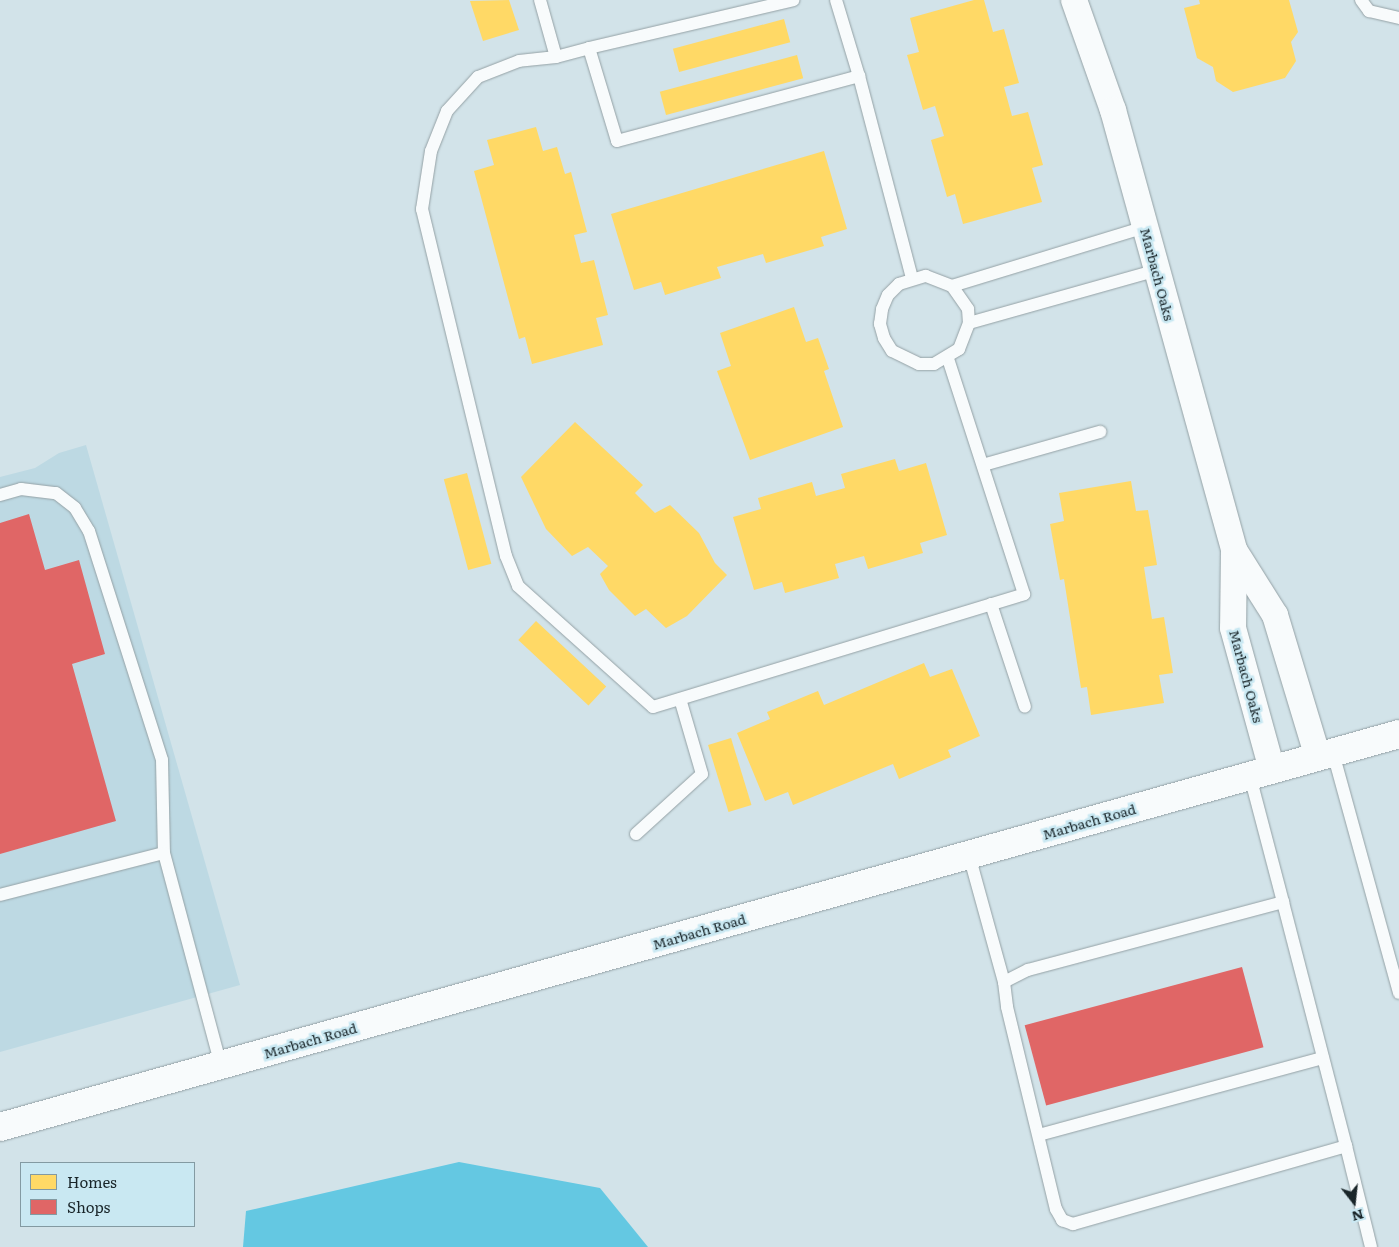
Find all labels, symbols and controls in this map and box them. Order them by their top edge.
street label: Marbach Oaks [1138,226,1178,322]
street label: Marbach Oaks [1227,628,1267,724]
street label: Marbach Road [1040,800,1138,842]
street label: Marbach Road [650,910,748,952]
street label: Marbach Road [261,1019,359,1061]
legend [20,1162,195,1227]
text: Homes [67,1170,117,1193]
north arrow [1329,1177,1379,1227]
text: Shops [67,1195,110,1218]
text: N [1350,1205,1367,1228]

